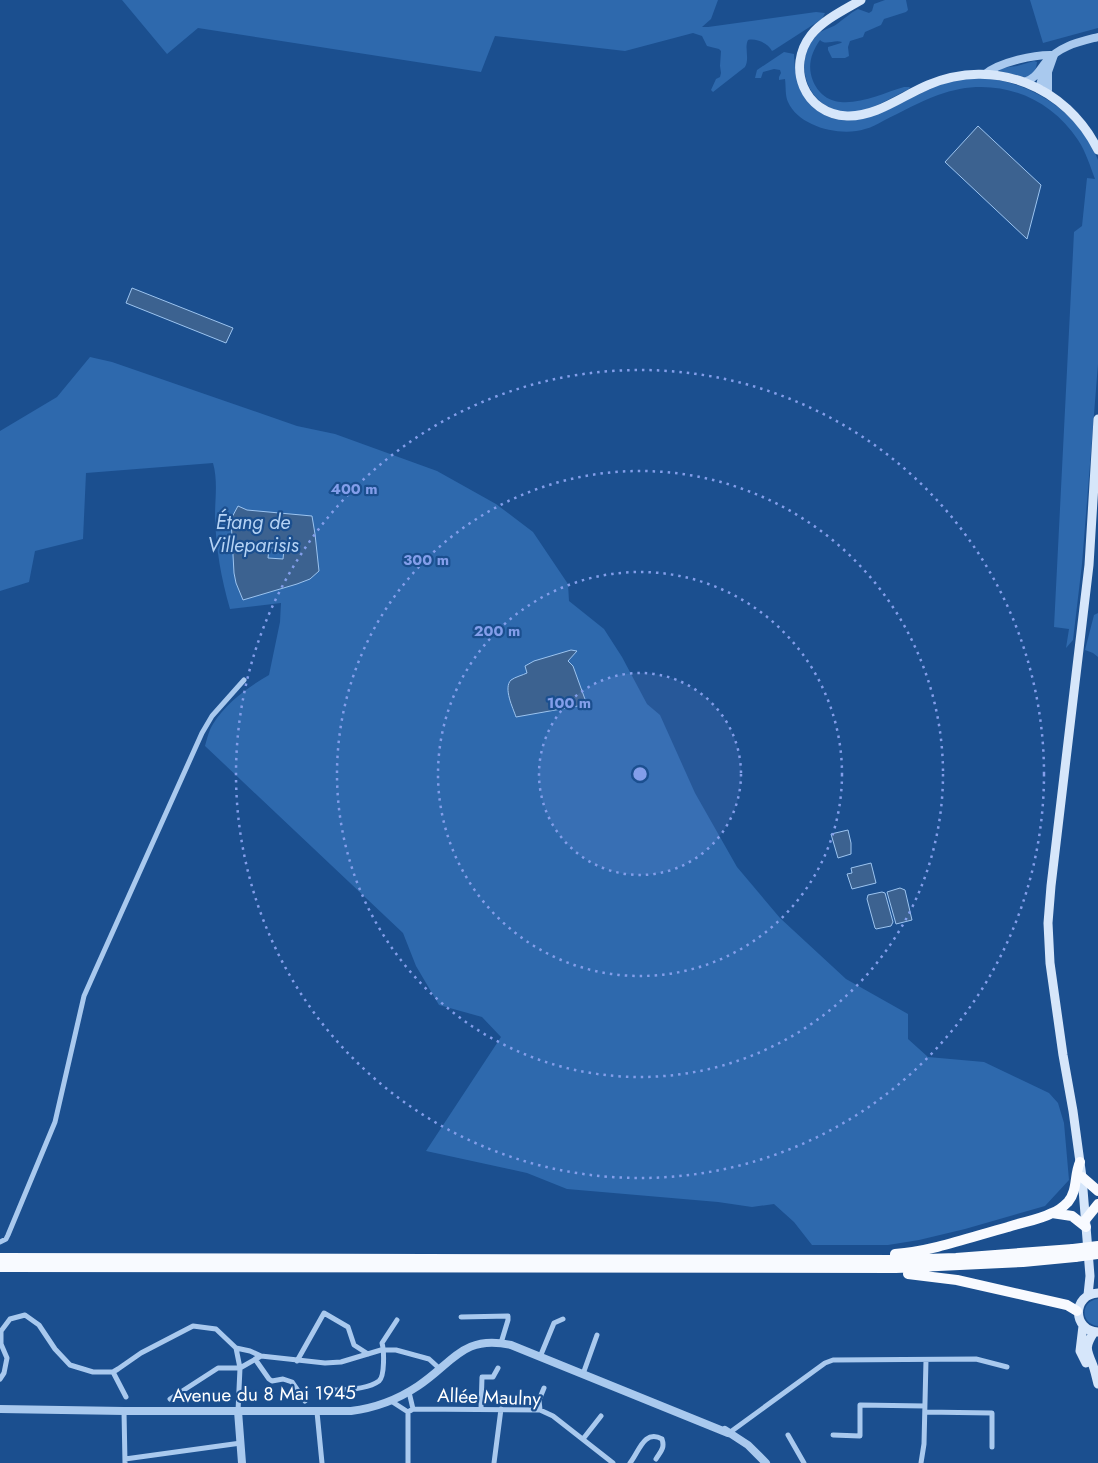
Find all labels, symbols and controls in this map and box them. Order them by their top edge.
text: 400 m [330,478,378,500]
water label: Étang de Villeparisis [207,508,299,560]
text: 300 m [403,549,449,571]
text: 200 m [474,620,520,642]
text: 100 m [547,692,591,714]
centre of rings [631,765,649,783]
street label: Avenue du 8 Mai 1945 [172,1379,356,1409]
street label: Allée Maulny [437,1382,542,1412]

